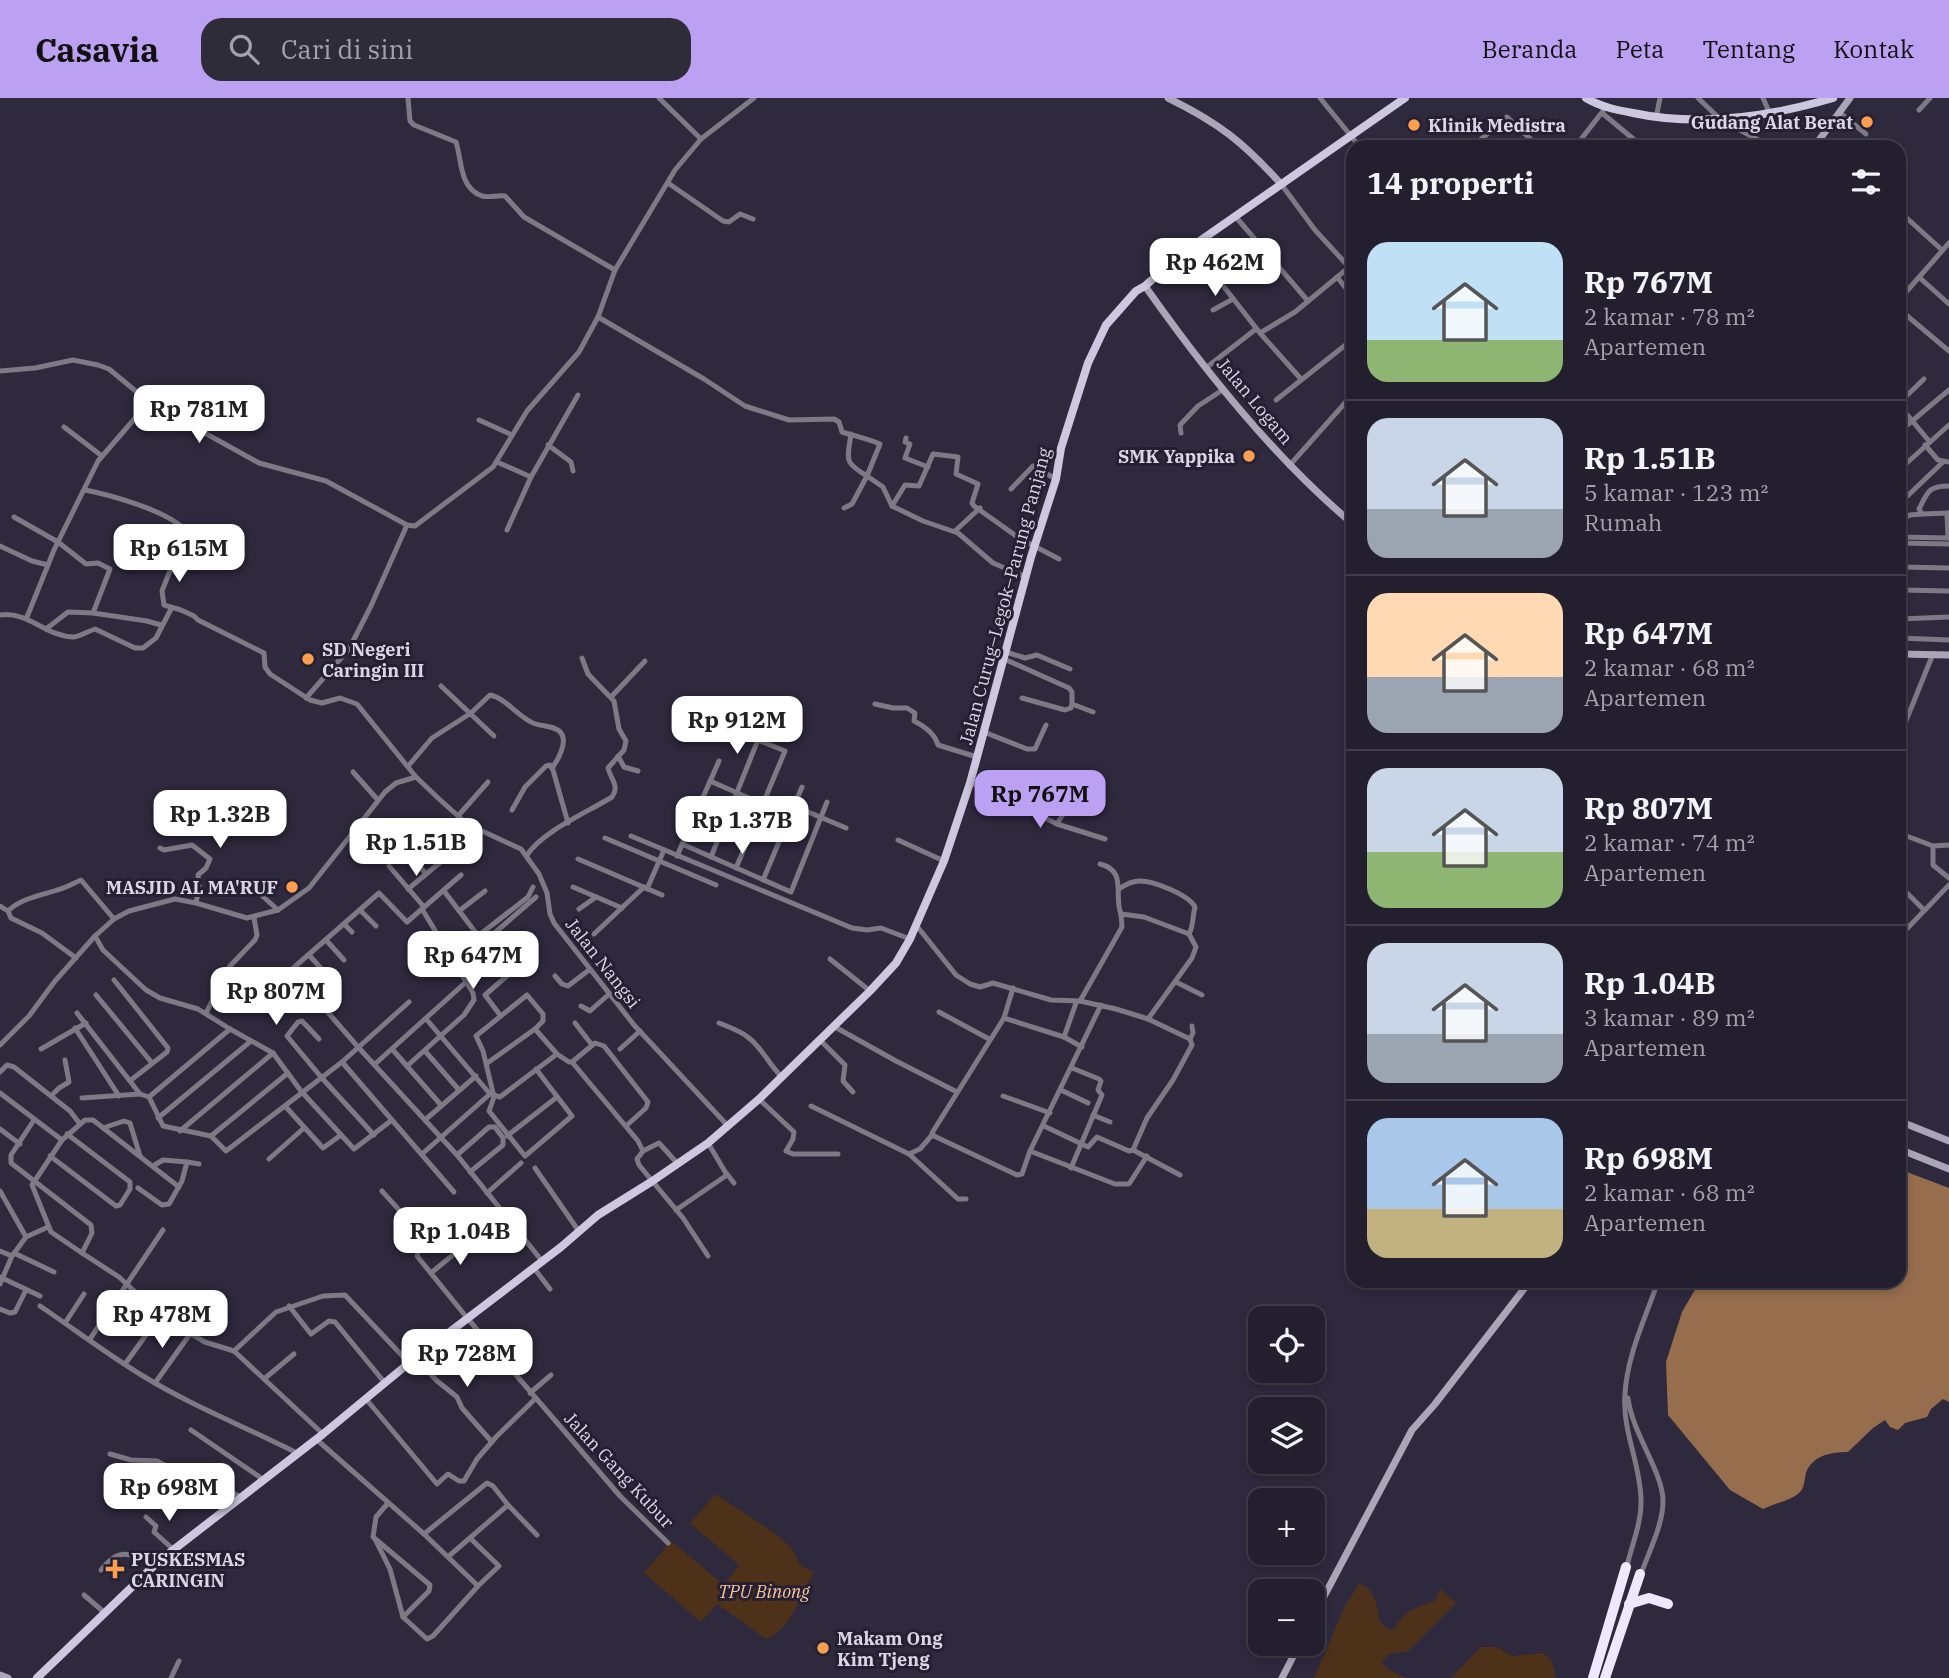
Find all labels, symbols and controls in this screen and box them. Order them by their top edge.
search box [201,18,691,81]
text: Casavia [35,28,159,71]
icon: search [225,30,263,68]
text: Cari di sini [281,32,413,66]
text: Beranda [1482,33,1577,65]
text: Peta [1615,33,1664,65]
text: Tentang [1702,33,1795,65]
text: Kontak [1833,33,1914,65]
place label: Gudang Alat Berat [1691,111,1853,134]
place label: Klinik Medistra [1428,114,1566,137]
marker: Gudang Alat Berat [1859,114,1875,130]
marker: Klinik Medistra [1406,117,1422,133]
text: 14 properti [1367,163,1534,202]
icon: filters [1847,163,1885,201]
pin: Rp 462M [1150,238,1280,298]
text: Rp 462M [1166,246,1264,276]
text: Rp 767M [1584,262,1713,301]
icon: home [1423,270,1507,354]
text: 2 kamar · 78 m² [1584,301,1755,331]
text: Apartemen [1584,331,1706,361]
street label: Jalan Logam [1212,353,1298,449]
pin: Rp 781M [134,386,264,445]
text: Rp 781M [150,393,248,423]
text: Rp 1.51B [1584,438,1716,477]
street label: Jalan Curug–Legok–Parung Panjang [954,445,1056,747]
place label: SMK Yappika [1118,445,1235,468]
icon: home [1423,446,1507,530]
marker: SMK Yappika [1241,448,1257,464]
text: 5 kamar · 123 m² [1584,477,1769,507]
text: Rumah [1584,507,1662,537]
pin: Rp 615M [114,524,244,584]
text: Rp 615M [130,532,228,562]
text: Rp 647M [1584,613,1713,652]
icon: home [1423,621,1507,705]
place label: SD Negeri Caringin III [322,638,424,682]
marker: SD Negeri Caringin III [300,651,316,667]
text: 2 kamar · 68 m² [1584,652,1755,682]
text: Apartemen [1584,682,1706,712]
pin: Rp 912M [672,696,802,756]
text: Rp 912M [688,704,786,734]
pin: Rp 767M [975,770,1105,830]
text: Rp 767M [991,778,1089,808]
text: Rp 807M [1584,788,1713,827]
pin: Rp 1.32B [148,790,292,850]
pin: Rp 1.37B [670,796,814,856]
icon: home [1423,796,1507,880]
text: Rp 1.32B [170,798,270,828]
text: Rp 1.37B [692,804,792,834]
pin: Rp 1.51B [344,818,488,878]
text: Rp 1.51B [366,826,466,856]
text: 2 kamar · 74 m² [1584,827,1755,857]
text: Apartemen [1584,857,1706,887]
place label: MASJID AL MA'RUF [106,876,278,899]
marker: MASJID AL MA'RUF [284,879,300,895]
street label: Jalan Nangsi [561,913,646,1013]
pin: Rp 647M [408,932,538,991]
text: Rp 647M [424,939,522,969]
text: Rp 1.04B [1584,963,1716,1002]
pin: Rp 807M [211,968,341,1027]
icon: home [1423,971,1507,1055]
text: Rp 807M [227,975,325,1005]
text: 3 kamar · 89 m² [1584,1002,1755,1032]
text: Apartemen [1584,1032,1706,1062]
text: Rp 698M [1584,1138,1713,1177]
icon: home [1423,1146,1507,1230]
text: 2 kamar · 68 m² [1584,1177,1755,1207]
text: Apartemen [1584,1207,1706,1237]
pin: Rp 1.04B [388,1208,532,1267]
text: Rp 1.04B [410,1215,510,1245]
pin: Rp 478M [97,1290,227,1350]
text: Rp 478M [113,1298,211,1328]
map controls [1248,1306,1325,1656]
button: locate [1248,1306,1325,1383]
pin: Rp 728M [402,1330,532,1389]
text: Rp 728M [418,1337,516,1367]
button: layers [1248,1397,1325,1474]
street label: Jalan Gang Kubur [559,1407,679,1533]
pin: Rp 698M [104,1464,234,1523]
text: Rp 698M [120,1471,218,1501]
button: + [1248,1488,1325,1565]
place label: PUSKESMAS CARINGIN [131,1548,245,1592]
marker: PUSKESMAS CARINGIN [105,1559,125,1579]
button: − [1248,1579,1325,1656]
park label: TPU Binong [718,1580,810,1603]
place label: Makam Ong Kim Tjeng [837,1627,943,1671]
marker: Makam Ong Kim Tjeng [815,1640,831,1656]

